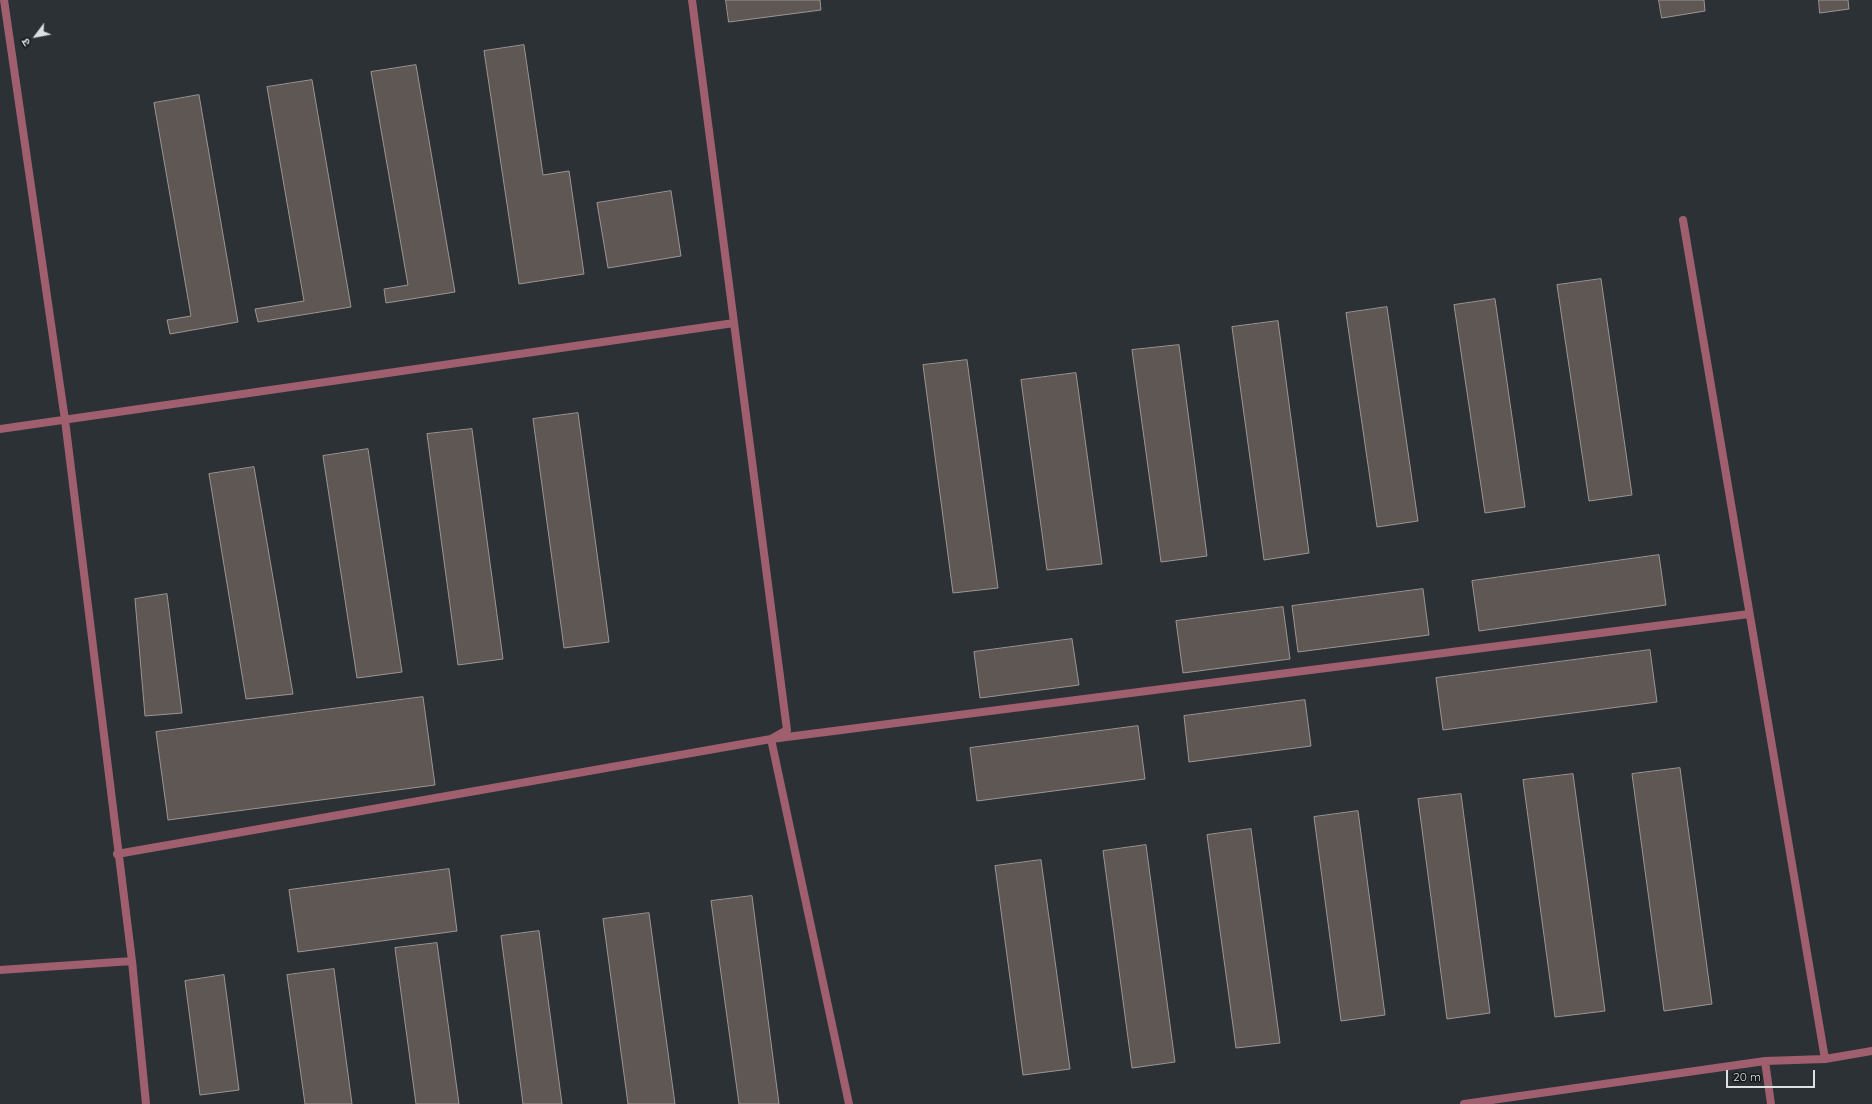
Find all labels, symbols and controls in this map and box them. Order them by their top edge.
north arrow [16,16,56,56]
text: उ [18,36,33,49]
scale bar [1728,1062,1817,1088]
text: 20 m [1733,1069,1761,1084]

